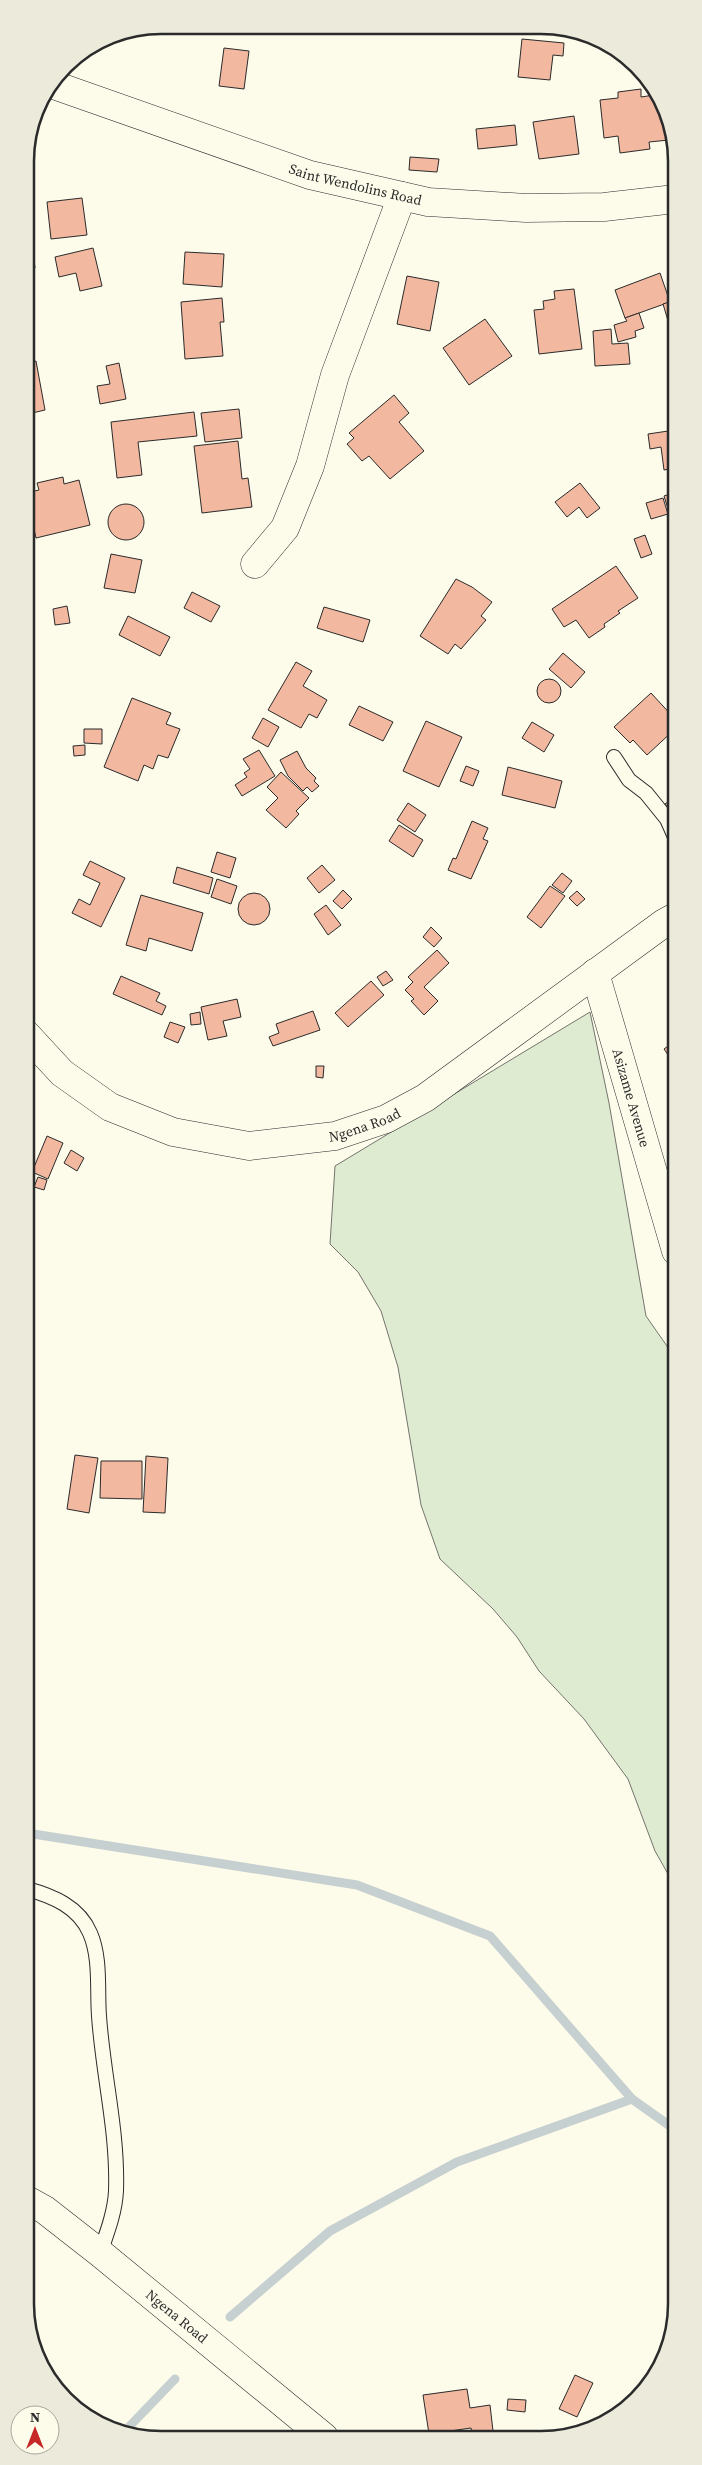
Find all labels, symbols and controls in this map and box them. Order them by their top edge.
street label: Saint Wendolins Road [286,158,424,210]
street label: Asizame Avenue [607,1046,655,1150]
street label: Ngena Road [328,1103,404,1147]
street label: Ngena Road [142,2285,212,2348]
north arrow [10,2405,60,2455]
text: N [30,2407,40,2427]

